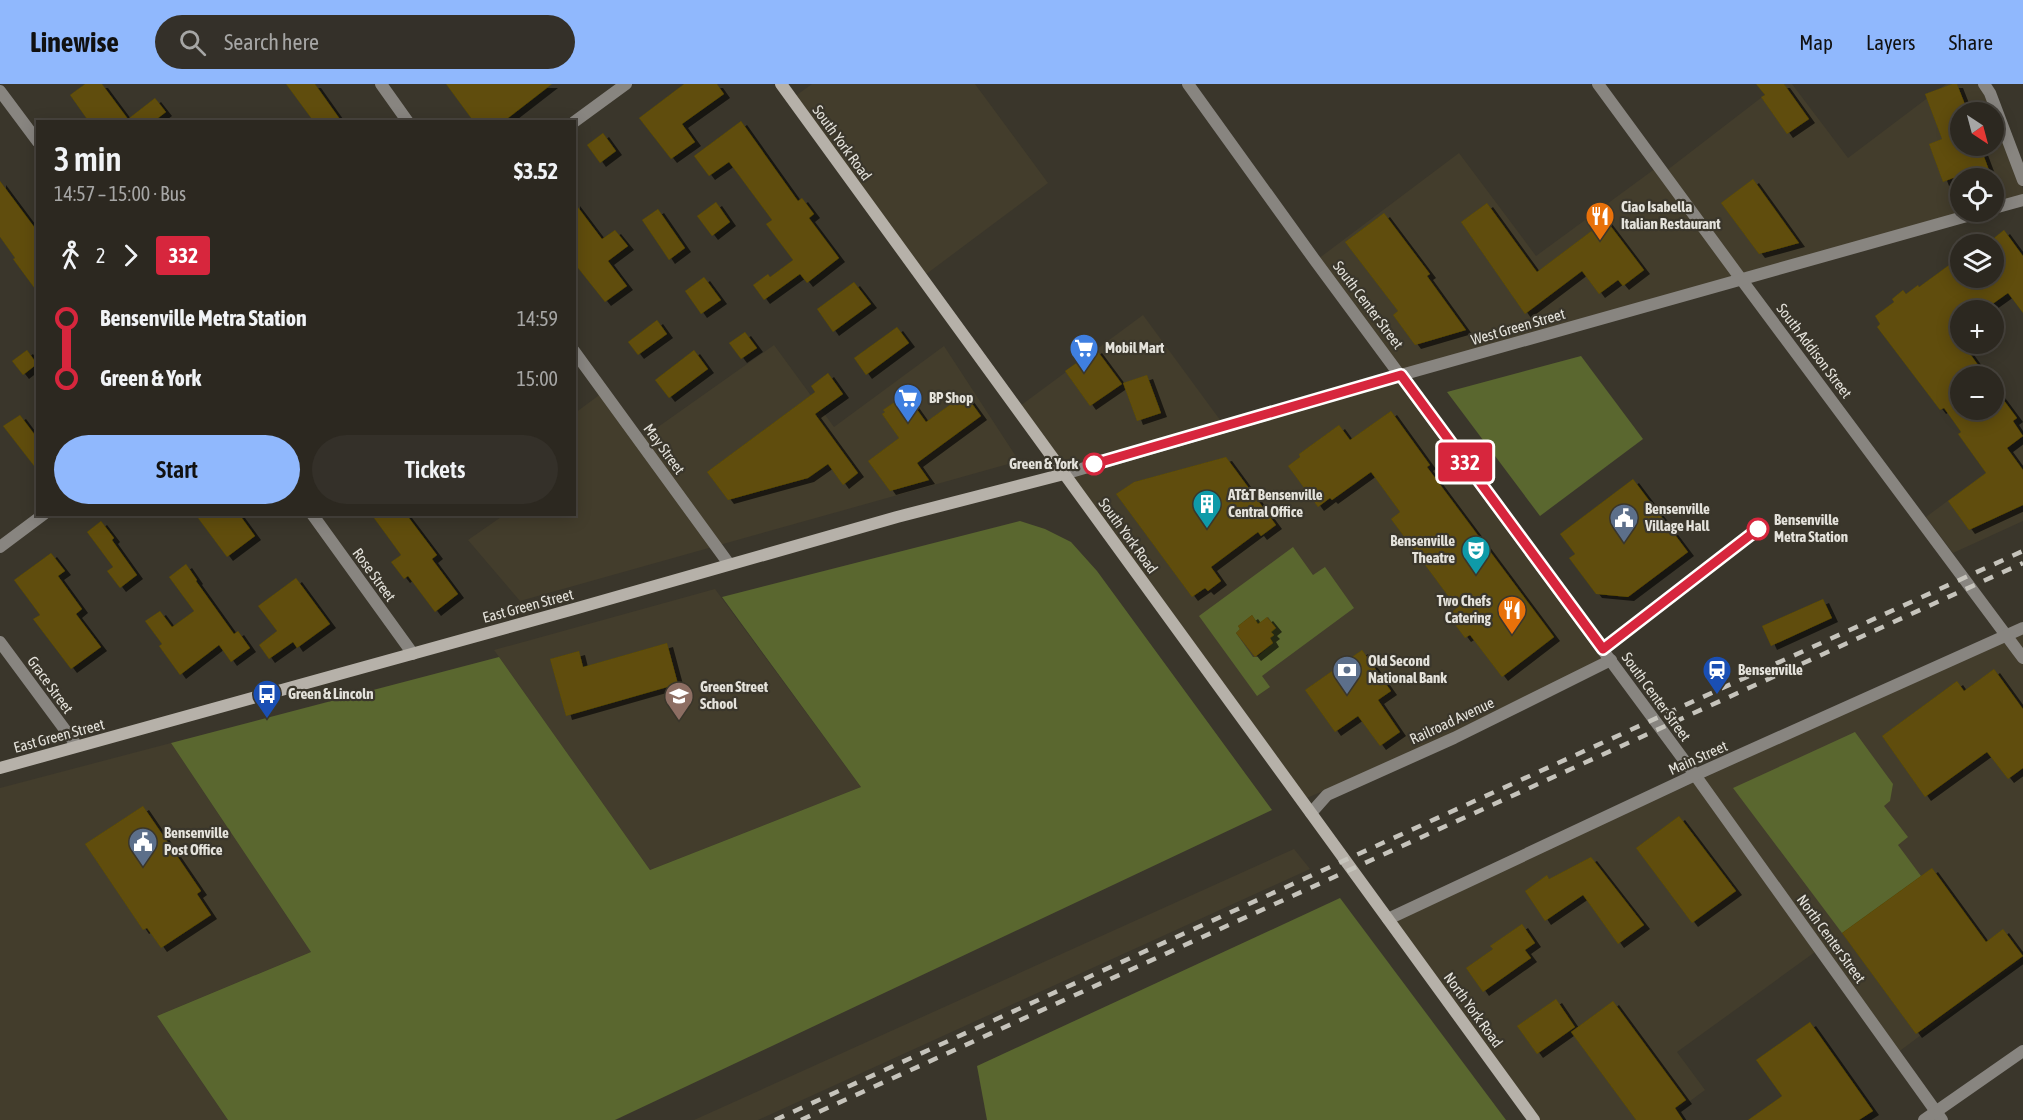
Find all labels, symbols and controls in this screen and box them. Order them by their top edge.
search box [155,15,575,69]
text: Linewise [30,26,119,58]
icon: search [176,26,209,59]
text: Search here [224,29,319,55]
text: Map [1799,30,1833,54]
text: Layers [1866,30,1916,54]
text: Share [1949,30,1993,54]
street label: South York Road [809,102,875,184]
north arrow [1950,102,2004,156]
map controls [1950,102,2004,420]
text: 3 min [54,140,121,178]
text: $3.52 [514,158,558,184]
button: locate [1950,168,2004,222]
text: 14:57 – 15:00 · Bus [54,182,186,205]
place label: Ciao Isabella Italian Restaurant [1621,198,1721,232]
restaurant icon: Ciao Isabella Italian Restaurant [1584,200,1616,242]
button: layers [1950,234,2004,288]
icon: walk [54,239,87,272]
icon: forward [114,239,147,272]
text: 332 [168,243,198,267]
text: 2 [96,244,105,267]
street label: South Center Street [1330,257,1407,352]
street label: South Addison Street [1773,300,1855,401]
button: + [1950,300,2004,354]
text: Bensenville Metra Station [100,305,307,331]
street label: West Green Street [1469,305,1567,348]
text: 14:59 [517,307,558,330]
supermarket icon: Mobil Mart [1068,332,1100,374]
place label: Mobil Mart [1105,339,1165,356]
text: Green & York [100,365,201,391]
button: − [1950,366,2004,420]
text: 15:00 [516,367,558,390]
supermarket icon: BP Shop [892,382,924,424]
place label: BP Shop [929,389,973,406]
street label: May Street [640,420,688,477]
button: Start [54,435,300,504]
button: Tickets [312,435,558,504]
line badge: 332 [1430,442,1500,482]
text: 332 [1450,450,1480,474]
marker: Green & York [1083,453,1105,475]
place label: Green & York [1009,455,1078,472]
place label: AT&T Bensenville Central Office [1227,486,1323,520]
building icon: AT&T Bensenville Central Office [1191,488,1223,530]
street label: South York Road [1095,495,1161,577]
place label: Bensenville Village Hall [1644,500,1710,534]
public building icon: Bensenville Village Hall [1608,502,1640,544]
place label: Bensenville Metra Station [1774,511,1848,545]
marker: Bensenville Metra Station [1747,518,1769,540]
place label: Bensenville Theatre [1390,532,1455,566]
theatre icon: Bensenville Theatre [1460,534,1492,576]
street label: Rose Street [349,545,399,605]
street label: East Green Street [481,585,575,626]
place label: Two Chefs Catering [1437,592,1492,626]
restaurant icon: Two Chefs Catering [1496,594,1528,636]
street label: South Center Street [1619,649,1694,744]
place label: Old Second National Bank [1368,652,1447,686]
street label: Grace Street [24,653,77,717]
bank icon: Old Second National Bank [1331,654,1363,696]
station icon: Bensenville [1701,654,1733,696]
place label: Bensenville [1738,661,1803,678]
bus stop icon: Green & Lincoln [251,678,283,720]
place label: Green Street School [700,678,769,712]
school or university icon: Green Street School [663,680,695,722]
place label: Green & Lincoln [288,685,374,702]
street label: Railroad Avenue [1407,694,1497,747]
street label: East Green Street [12,715,106,756]
street label: Main Street [1666,737,1730,778]
place label: Bensenville Post Office [164,824,229,858]
public building icon: Bensenville Post Office [127,826,159,868]
street label: North Center Street [1794,891,1869,986]
street label: North York Road [1441,969,1506,1050]

